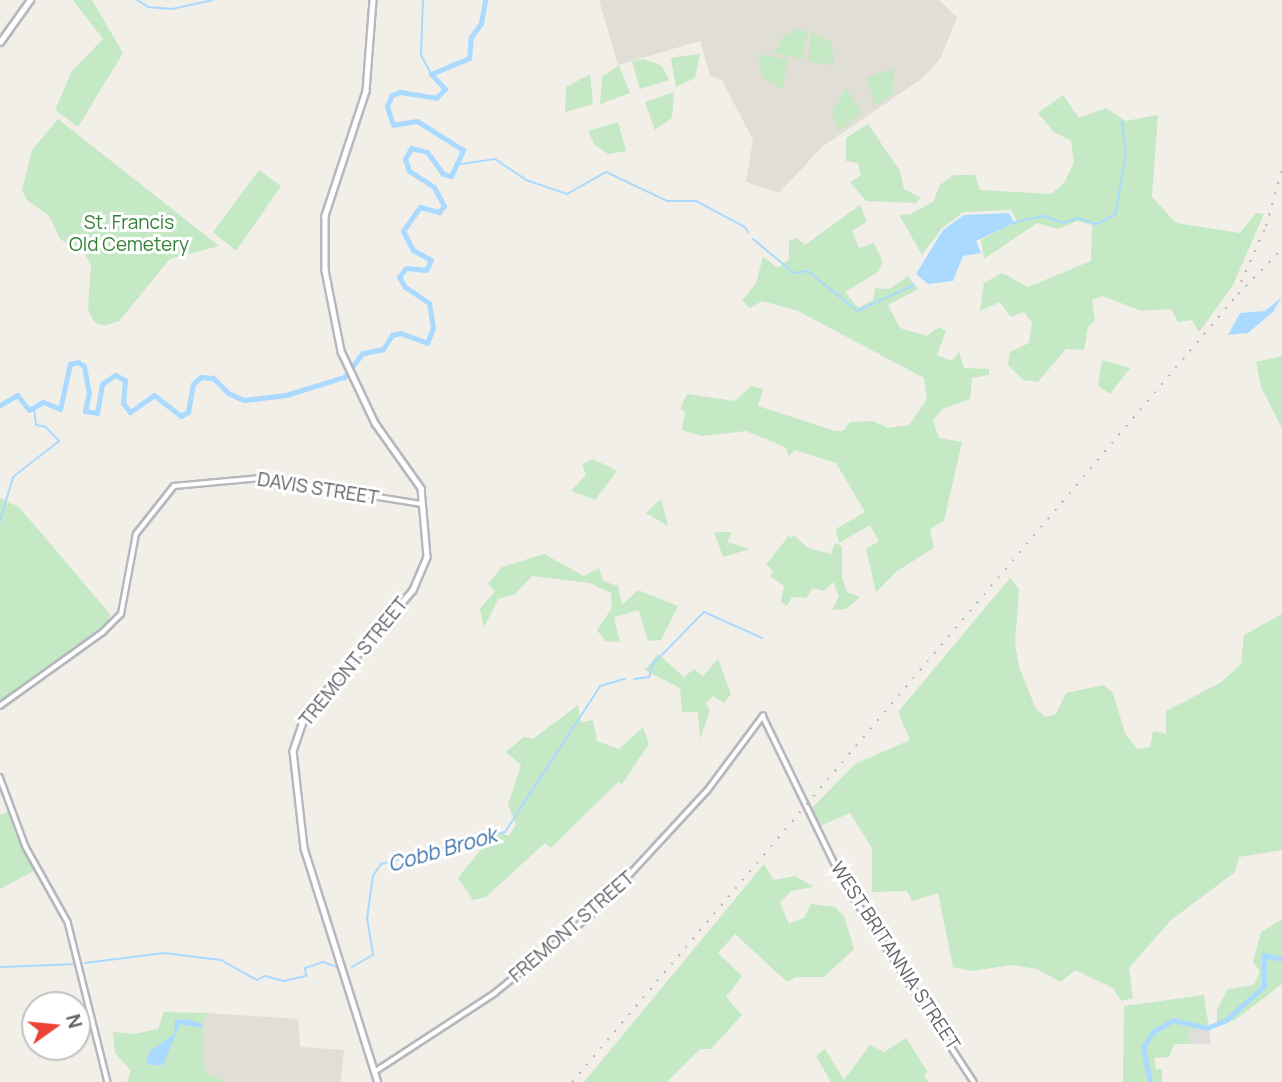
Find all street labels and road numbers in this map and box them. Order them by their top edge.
street label: DAVIS STREET [256,468,380,510]
street label: TREMONT STREET [295,593,413,731]
street label: WEST BRITANNIA STREET [825,857,965,1055]
street label: FREMONT STREET [505,866,639,988]

